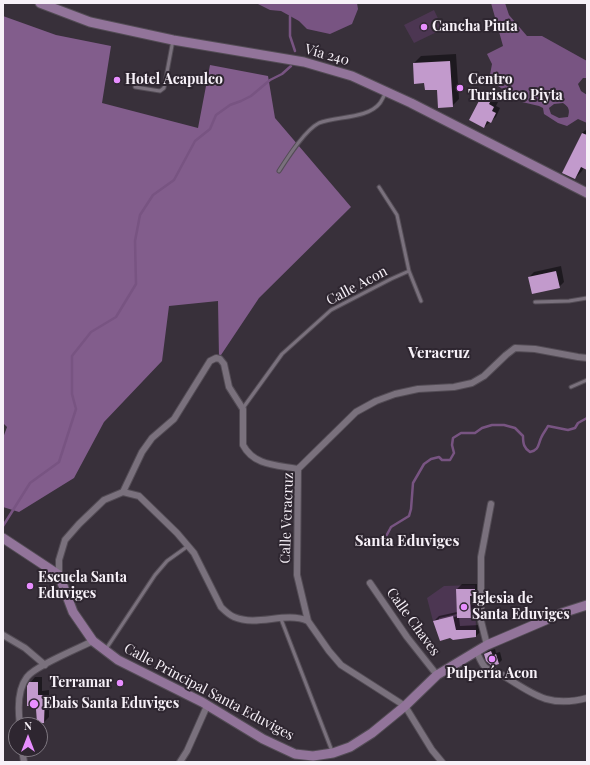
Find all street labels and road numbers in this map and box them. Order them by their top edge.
street label: Vía 240 [303,41,351,69]
street label: Calle Acon [324,263,390,309]
street label: Calle Veracruz [277,472,297,564]
street label: Calle Chaves [383,585,443,659]
street label: Calle Principal Santa Eduviges [121,640,297,744]

